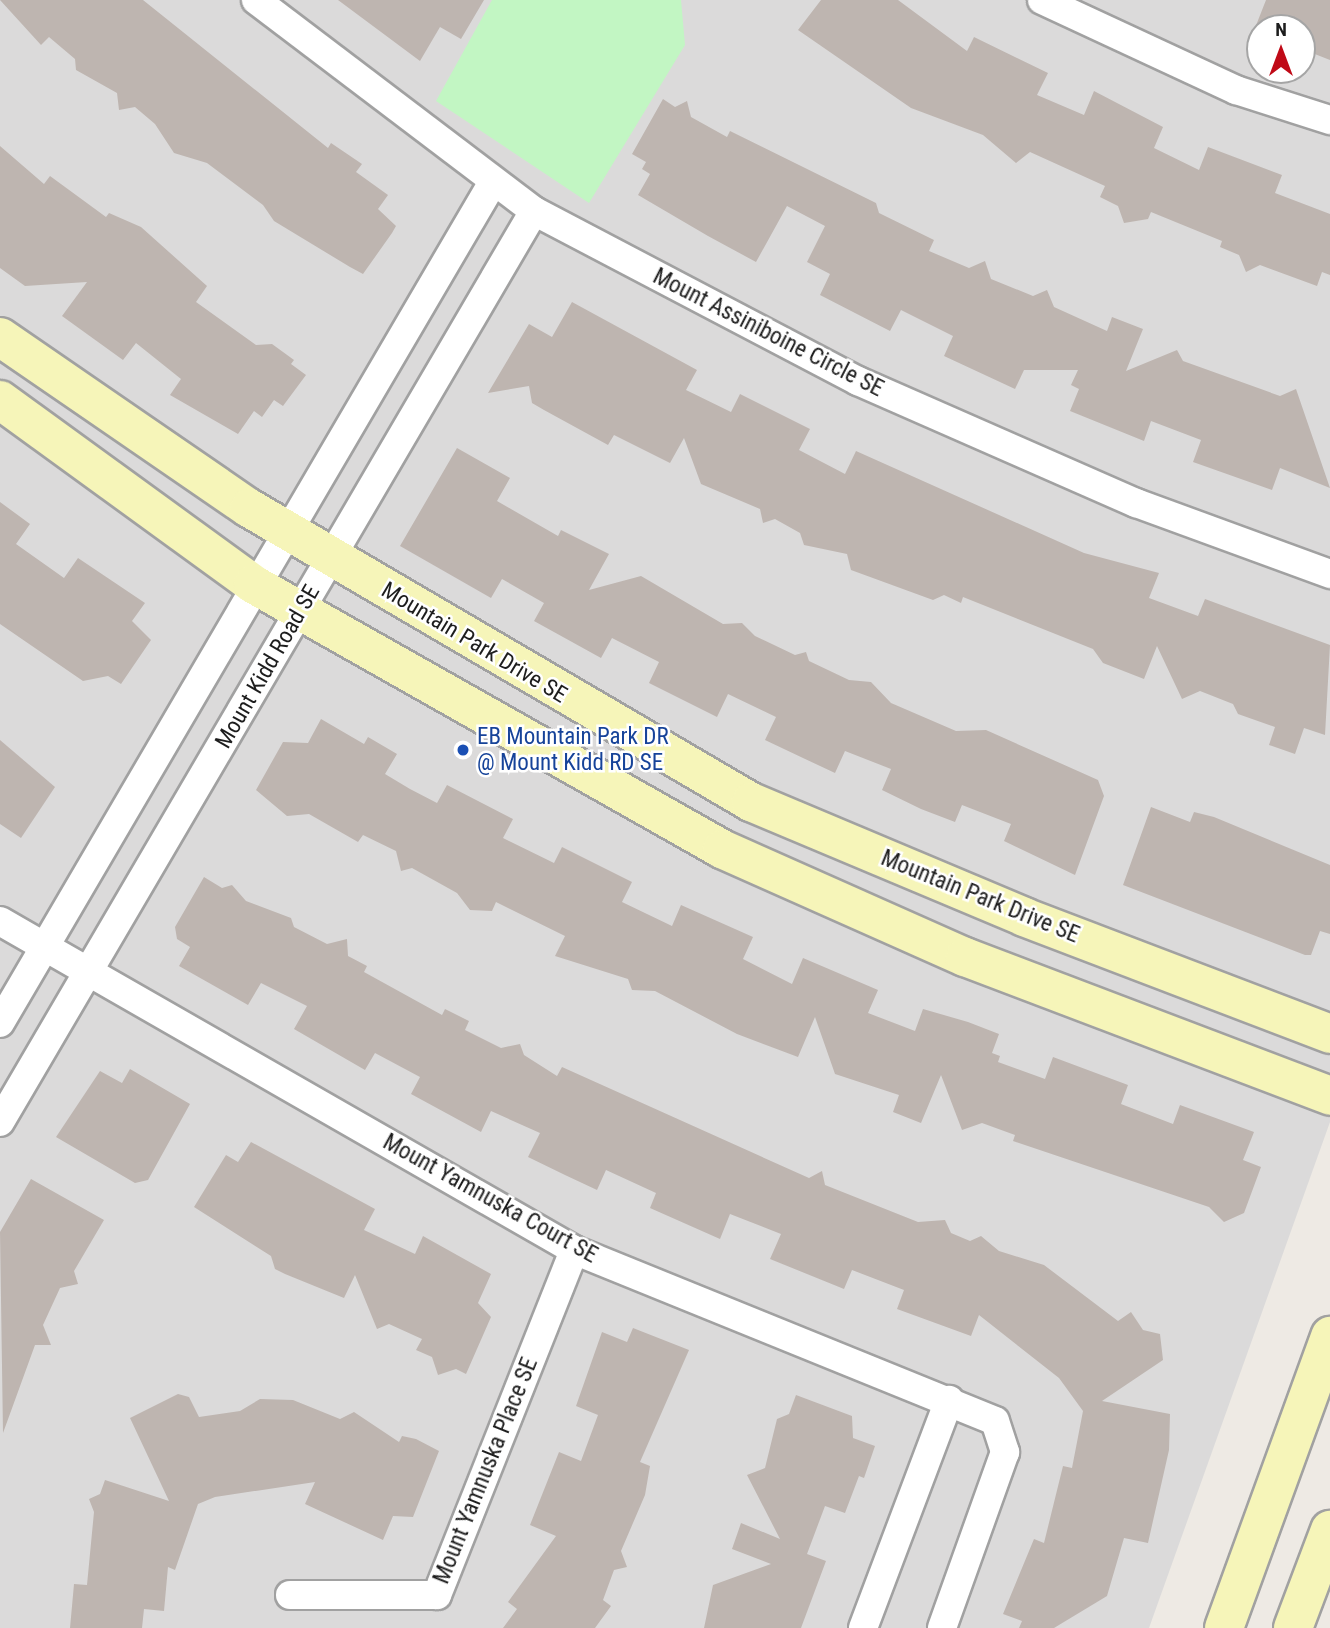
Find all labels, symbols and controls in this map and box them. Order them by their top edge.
north arrow [1246,14,1316,84]
text: N [1275,18,1287,41]
street label: Mount Assiniboine Circle SE [648,263,888,403]
street label: Mountain Park Drive SE [376,577,572,709]
street label: Mount Kidd Road SE [210,580,326,754]
place label: EB Mountain Park DR @ Mount Kidd RD SE [477,723,669,777]
marker: EB Mountain Park DR @ Mount Kidd RD SE [455,742,471,758]
street label: Mountain Park Drive SE [877,845,1083,949]
street label: Mount Yamnuska Court SE [378,1129,602,1269]
street label: Mount Yamnuska Place SE [428,1354,544,1588]

